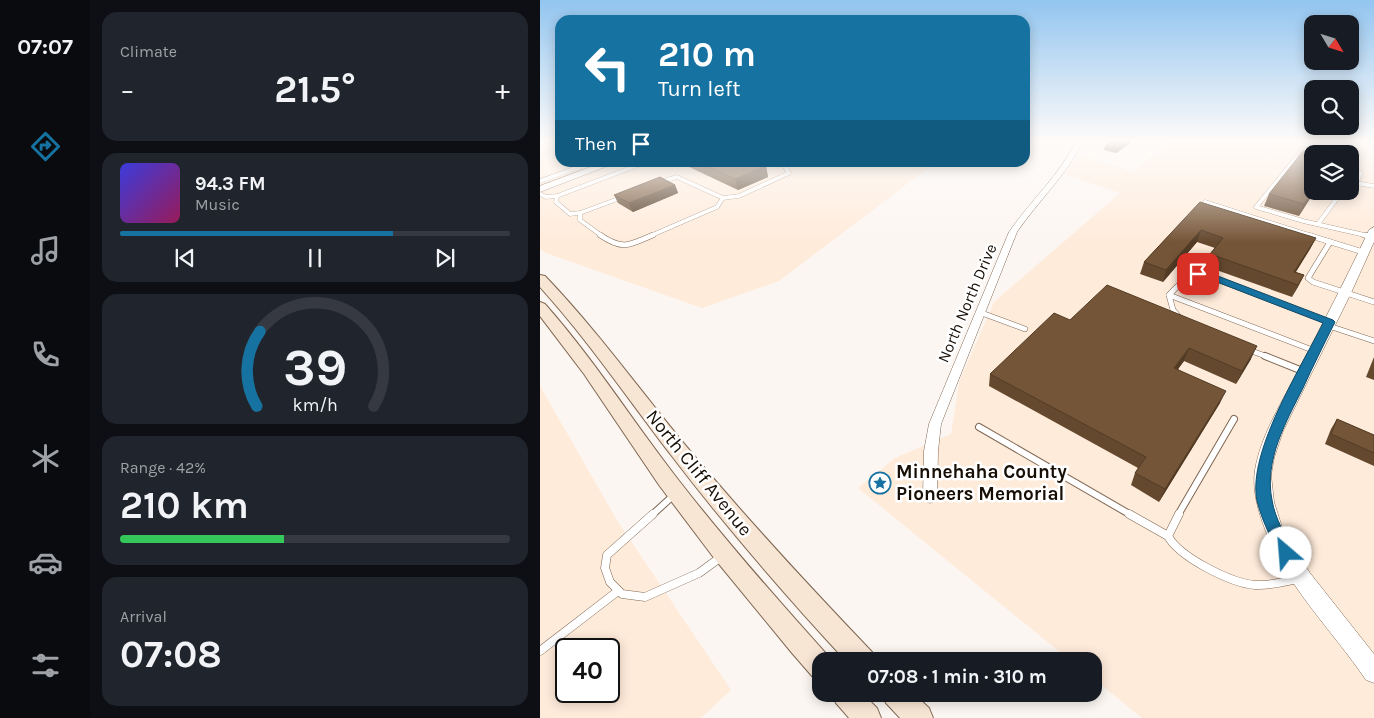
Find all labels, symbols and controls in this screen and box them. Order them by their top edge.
north arrow [1304,15,1359,70]
map controls [1304,15,1359,200]
text: 07:07 [17,34,73,60]
text: 210 m [658,34,756,75]
icon: left [575,35,640,100]
text: Climate [120,42,177,61]
text: 21.5° [274,67,356,112]
text: − [120,73,135,106]
text: + [495,73,510,106]
text: Turn left [658,76,741,102]
button: search [1304,80,1359,135]
icon: directions [28,129,63,164]
icon: arrive [627,130,655,158]
text: Then [575,133,617,155]
button: layers [1304,145,1359,200]
text: 94.3 FM [195,173,266,195]
text: Music [195,195,240,214]
icon: music [28,233,63,268]
street label: North North Drive [933,241,1001,365]
icon: previous [171,244,199,272]
icon: pause [301,244,329,272]
icon: next [431,244,459,272]
pin [1177,253,1219,295]
icon: arrive [1184,260,1212,288]
icon: phone [28,337,63,372]
text: 39 [283,337,347,398]
text: km/h [292,395,338,416]
street label: North Cliff Avenue [641,405,757,541]
icon: climate [28,441,63,476]
text: Range · 42% [120,458,206,477]
place label: Minnehaha County Pioneers Memorial [896,461,1067,505]
place icon: Minnehaha County Pioneers Memorial [868,471,892,495]
text: 210 km [120,483,249,528]
position arrow [1259,526,1311,578]
icon: car [28,545,63,580]
text: Arrival [120,607,167,626]
text: 07:08 [120,632,222,677]
speed limit sign: 40 [555,638,620,703]
icon: filters [28,648,63,683]
text: 07:08 · 1 min · 310 m [867,666,1047,688]

